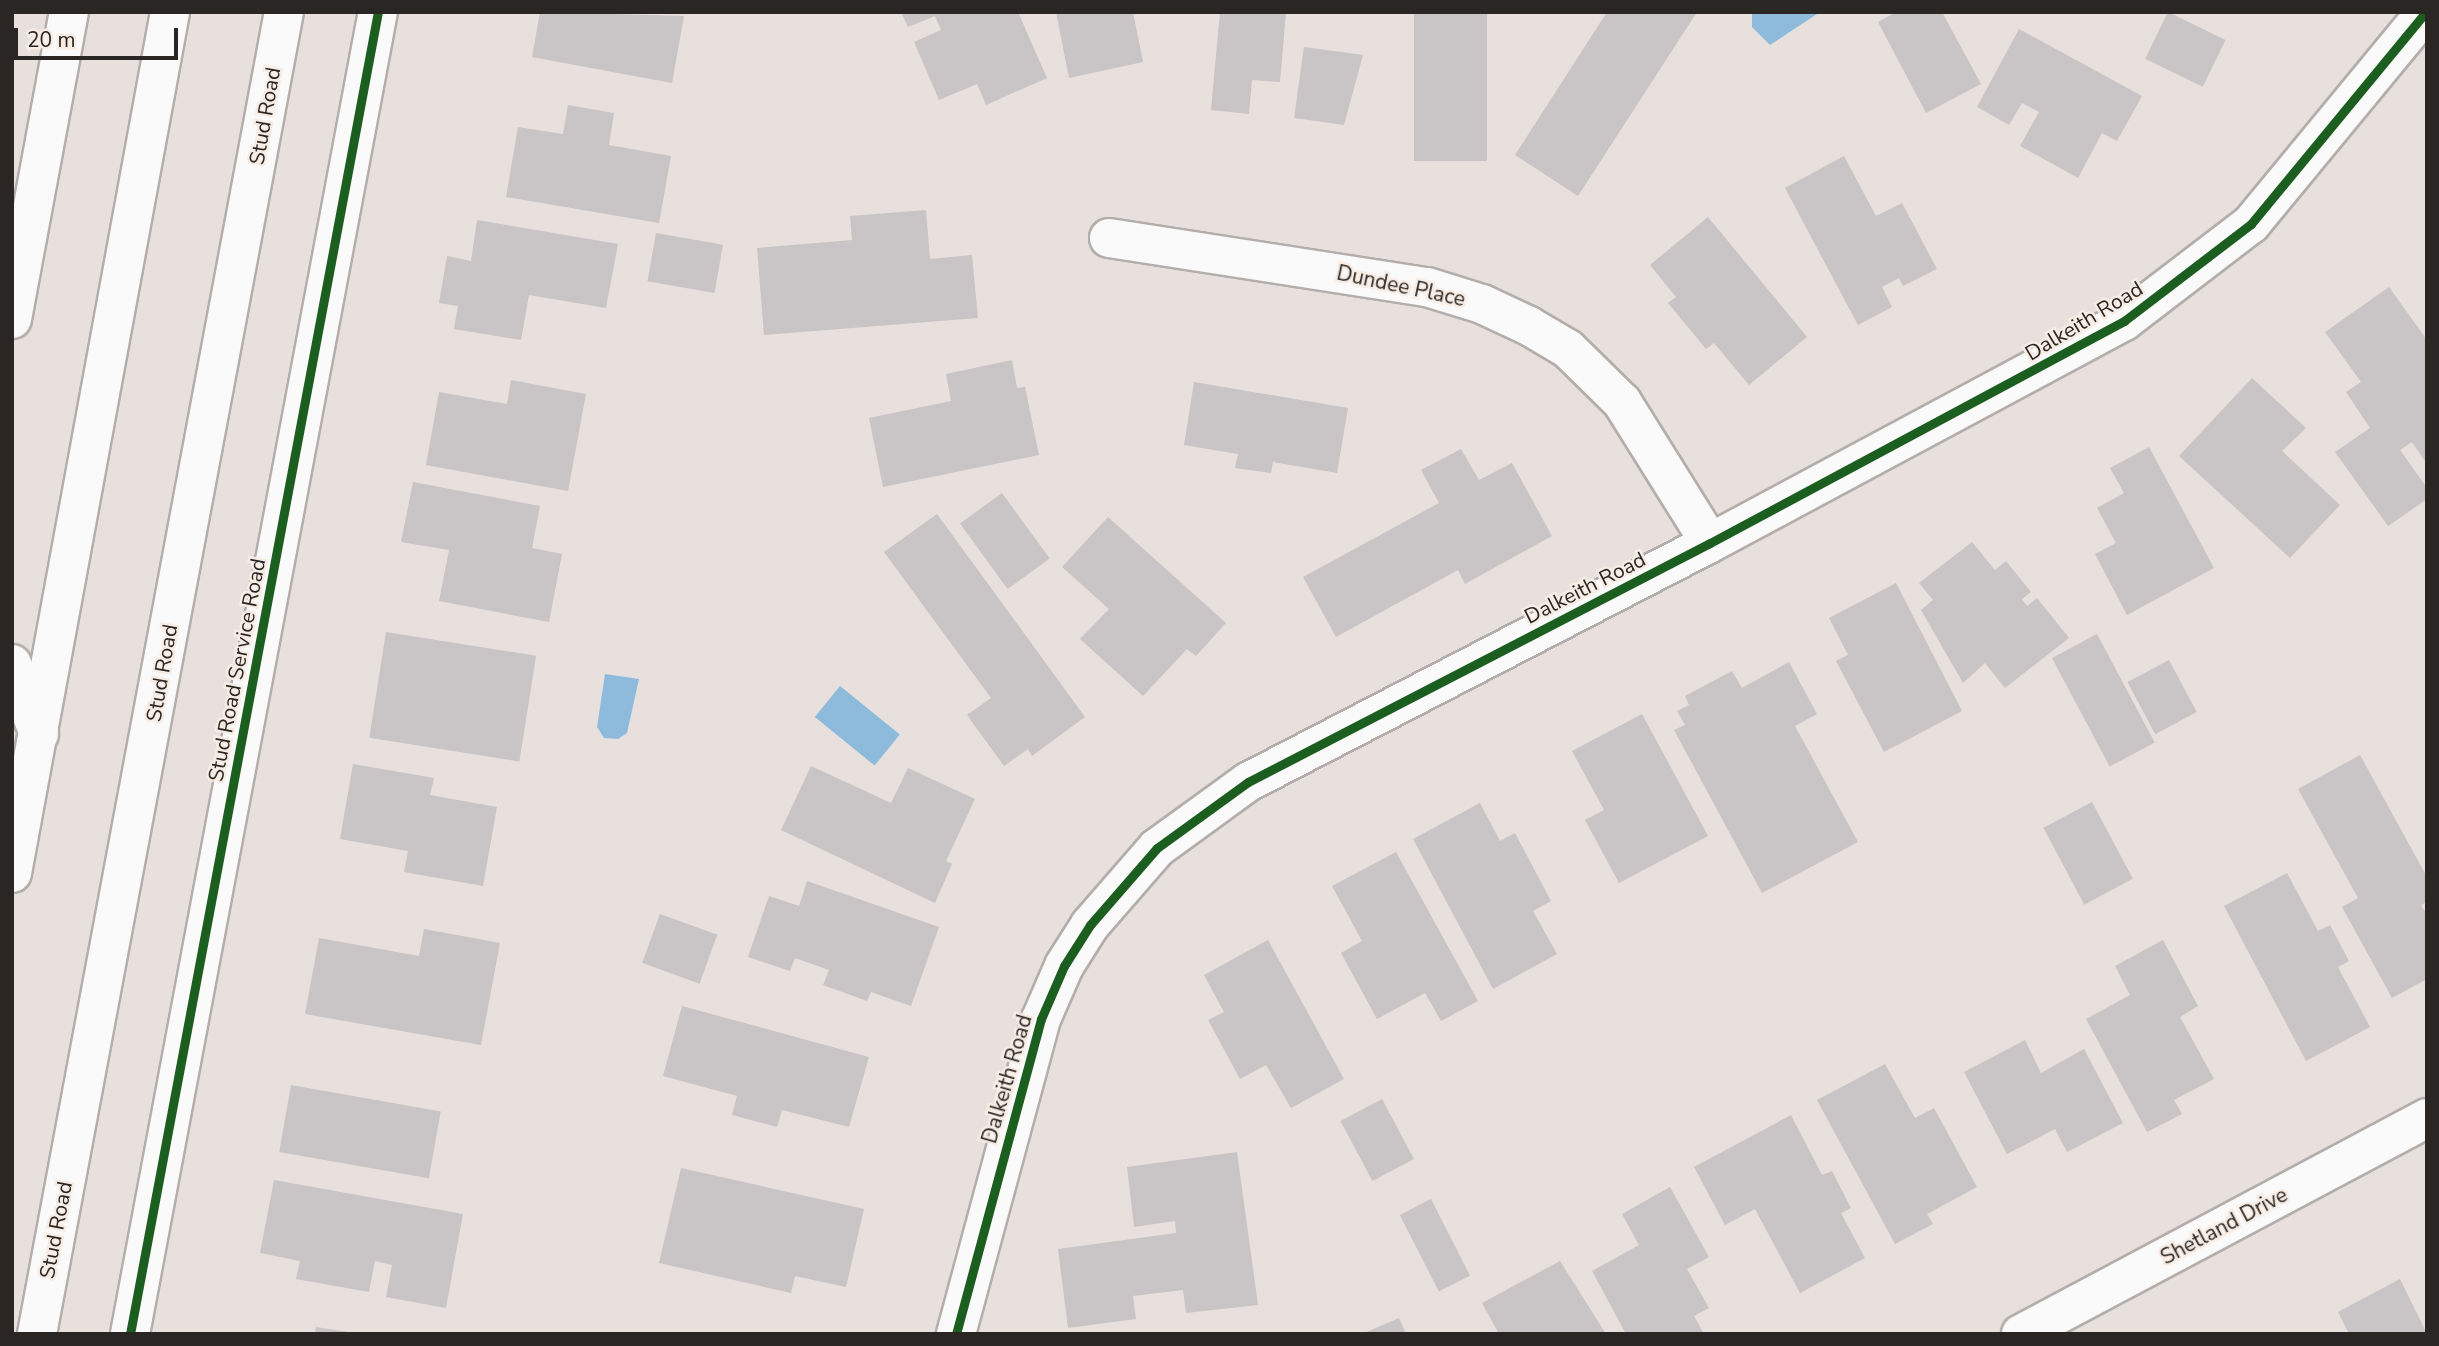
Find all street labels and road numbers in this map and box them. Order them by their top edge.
street label: Stud Road [244,65,286,167]
street label: Dundee Place [1335,260,1467,312]
street label: Dalkeith Road [2021,276,2147,366]
street label: Dalkeith Road [1520,547,1650,629]
street label: Stud Road Service Road [203,556,271,784]
street label: Stud Road [141,622,183,724]
street label: Dalkeith Road [977,1012,1037,1146]
street label: Stud Road [34,1179,78,1281]
street label: Shetland Drive [2156,1182,2292,1270]

